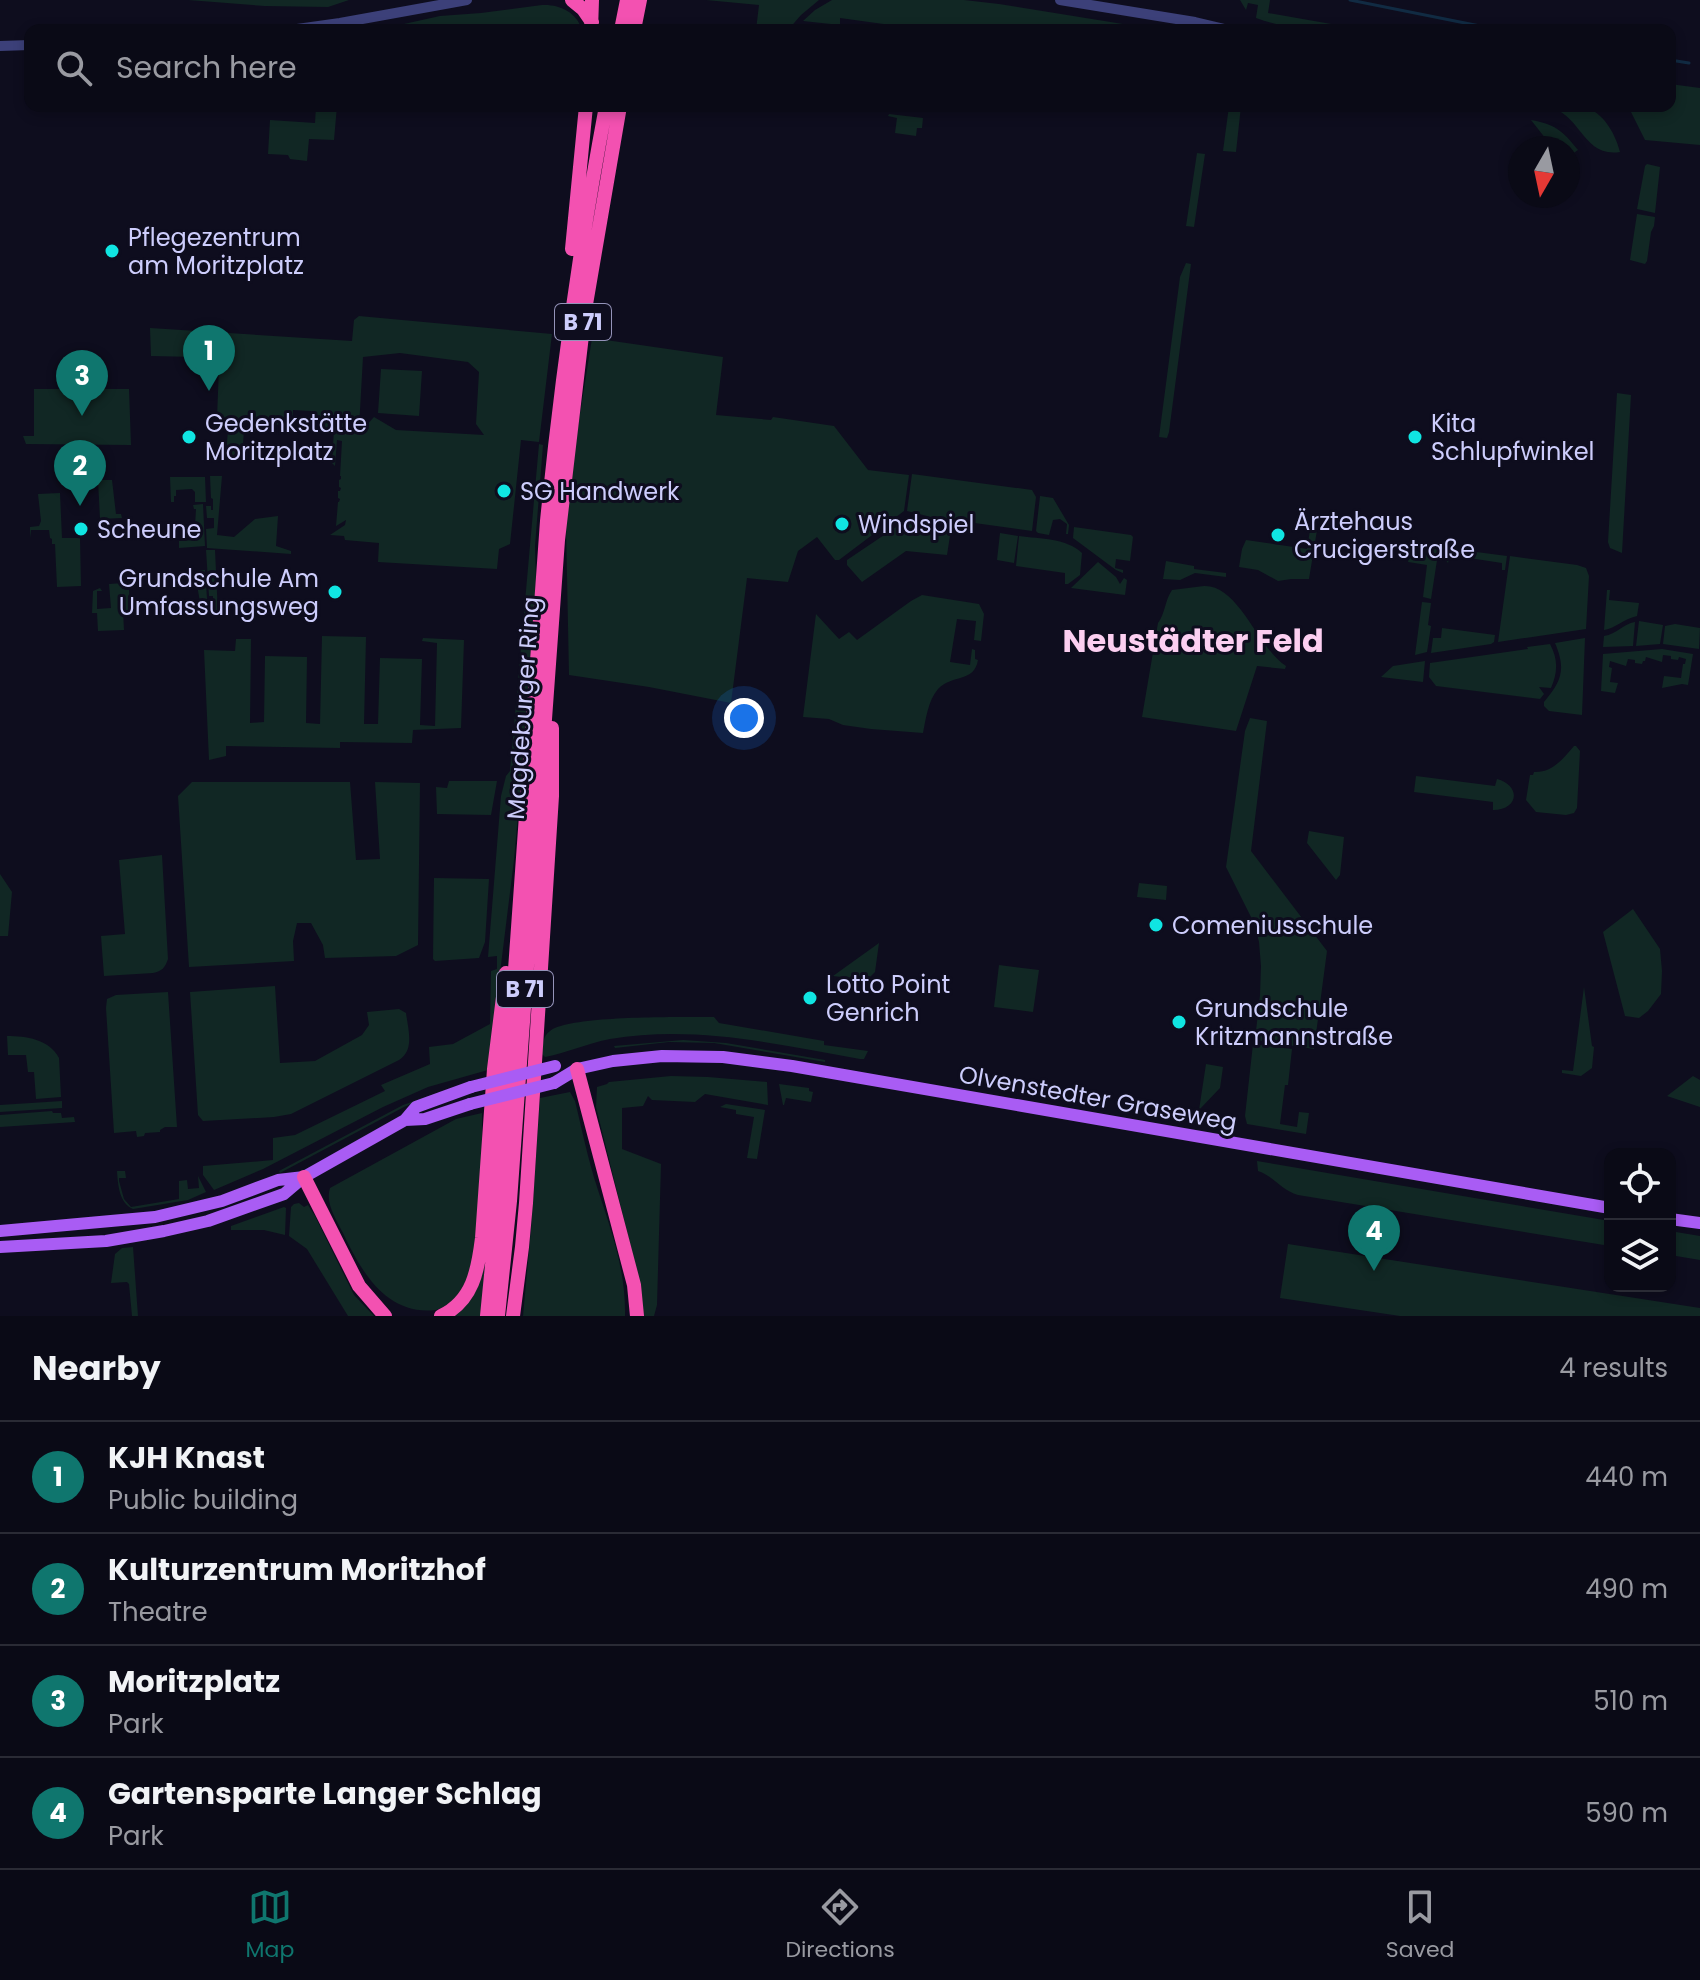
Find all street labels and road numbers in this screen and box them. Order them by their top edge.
road number: B 71 [555,304,611,340]
street label: Magdeburger Ring [499,595,547,821]
road number: B 71 [497,971,553,1007]
street label: Olvenstedter Graseweg [956,1057,1240,1139]

